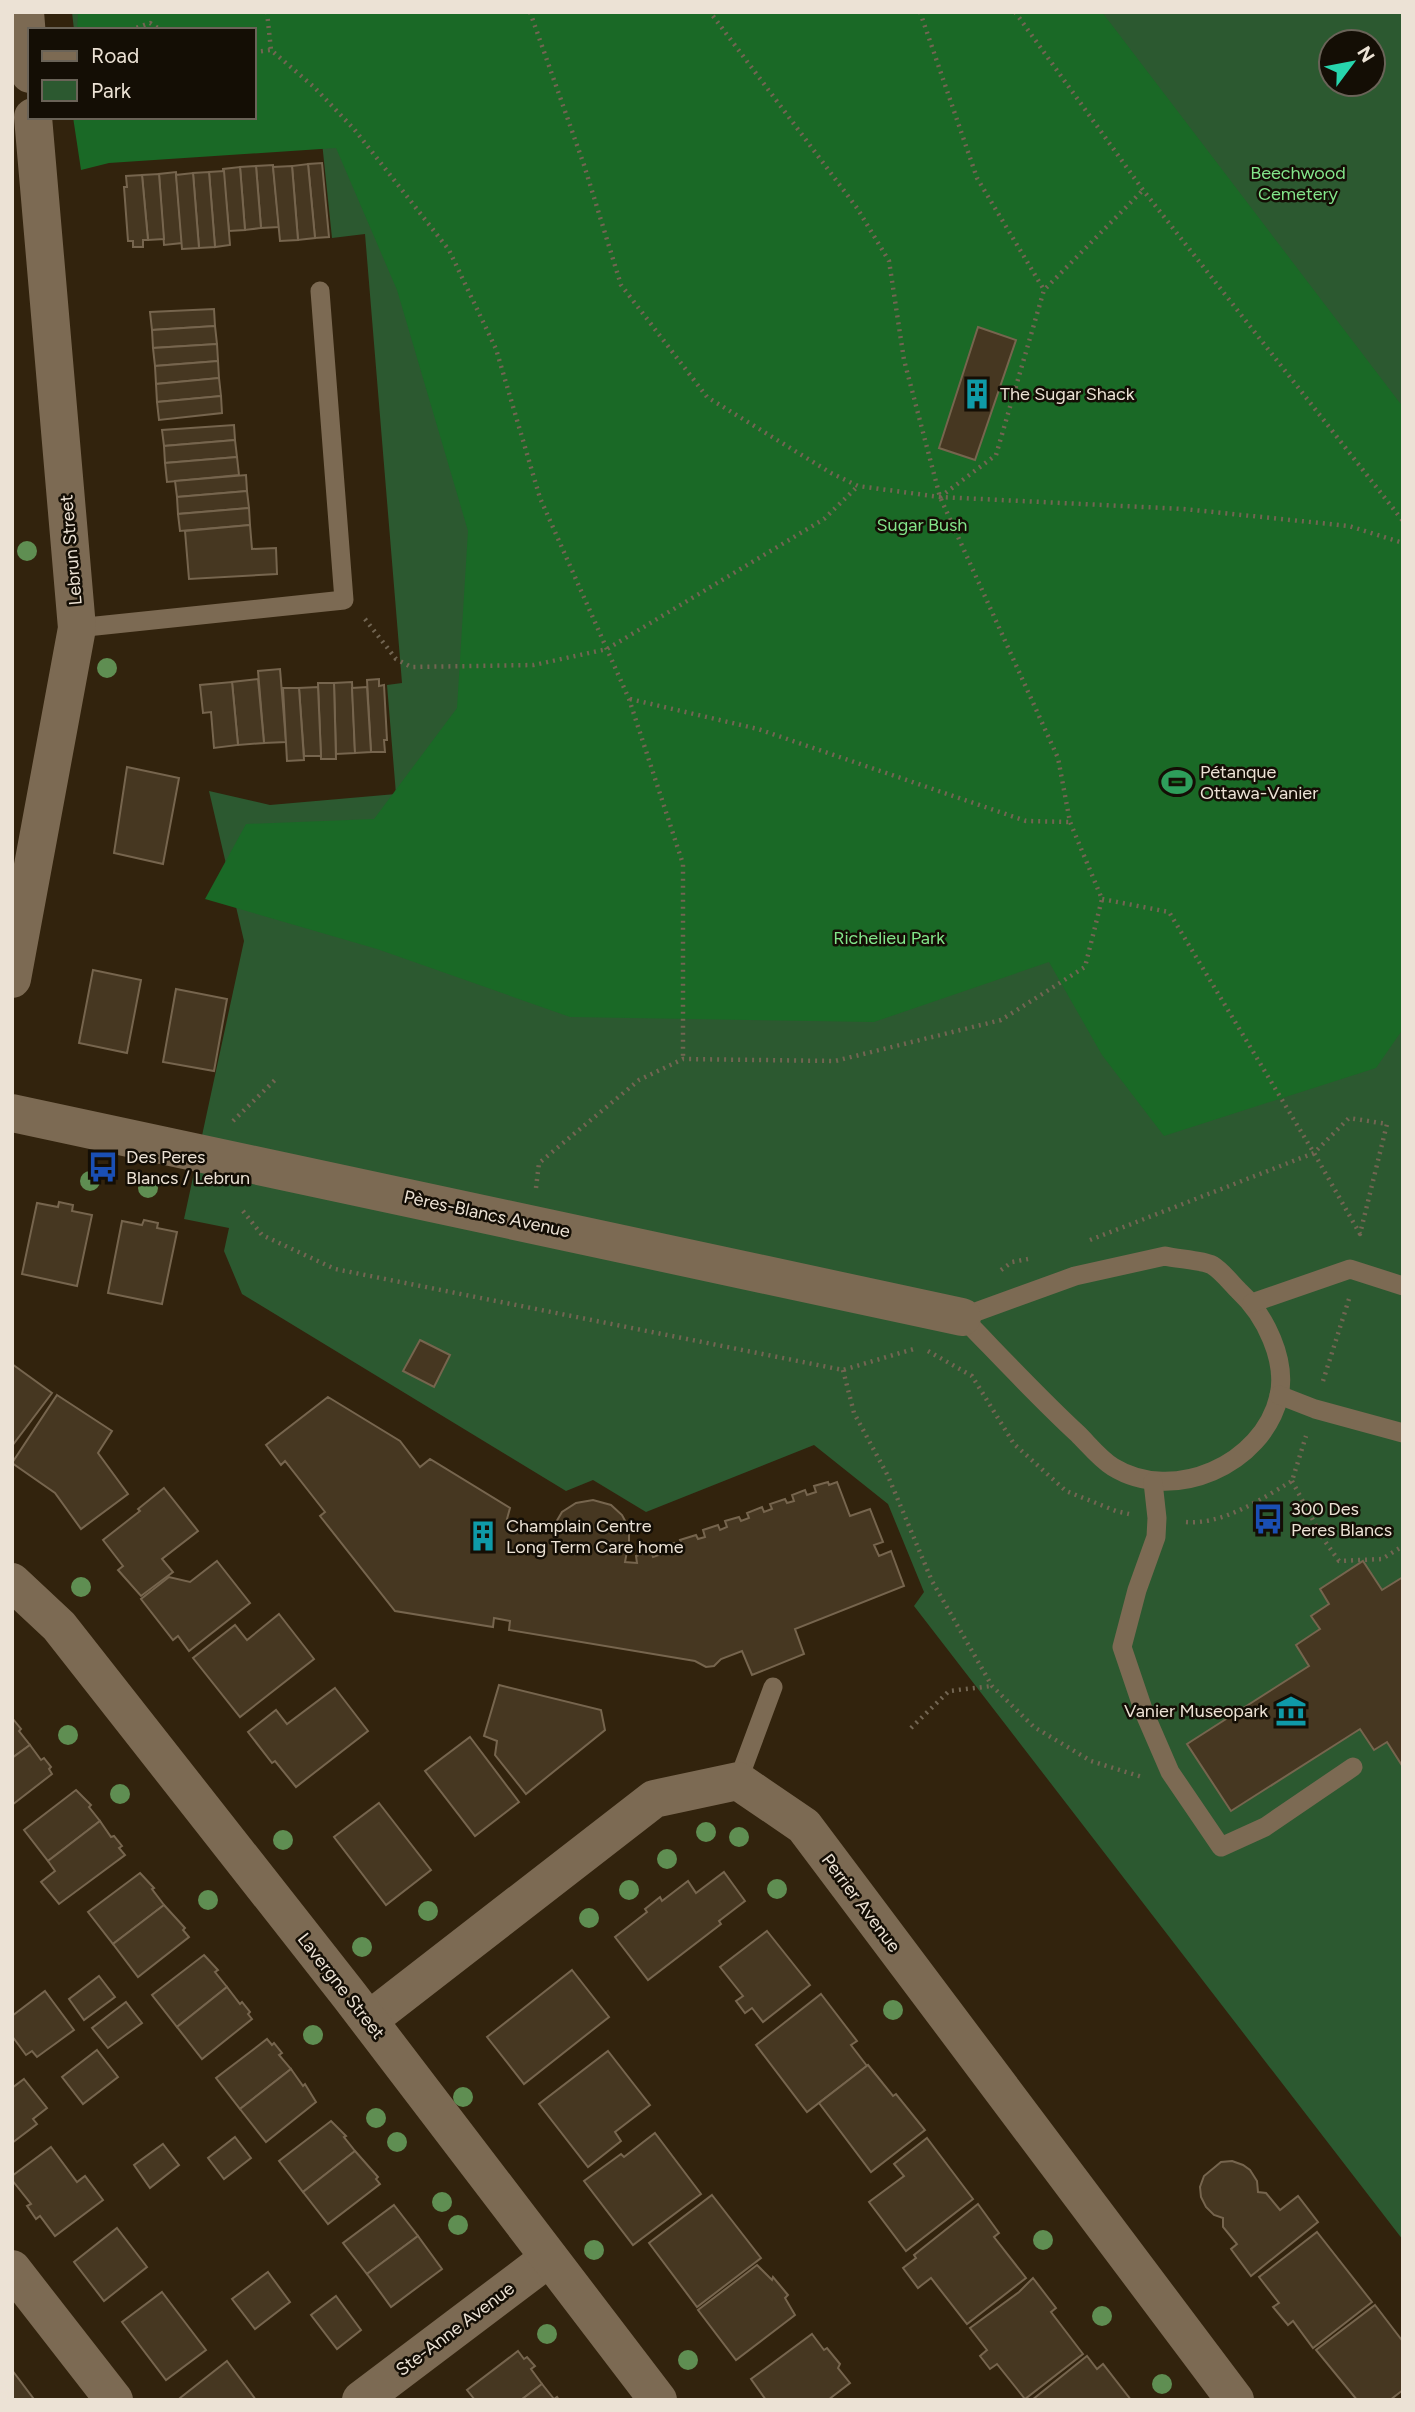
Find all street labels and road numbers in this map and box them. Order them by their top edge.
street label: Lebrun Street [55,494,87,606]
street label: Pères-Blancs Avenue [402,1186,572,1242]
street label: Perrier Avenue [817,1849,905,1957]
street label: Lavergne Street [293,1928,389,2044]
street label: Ste-Anne Avenue [391,2277,519,2381]

